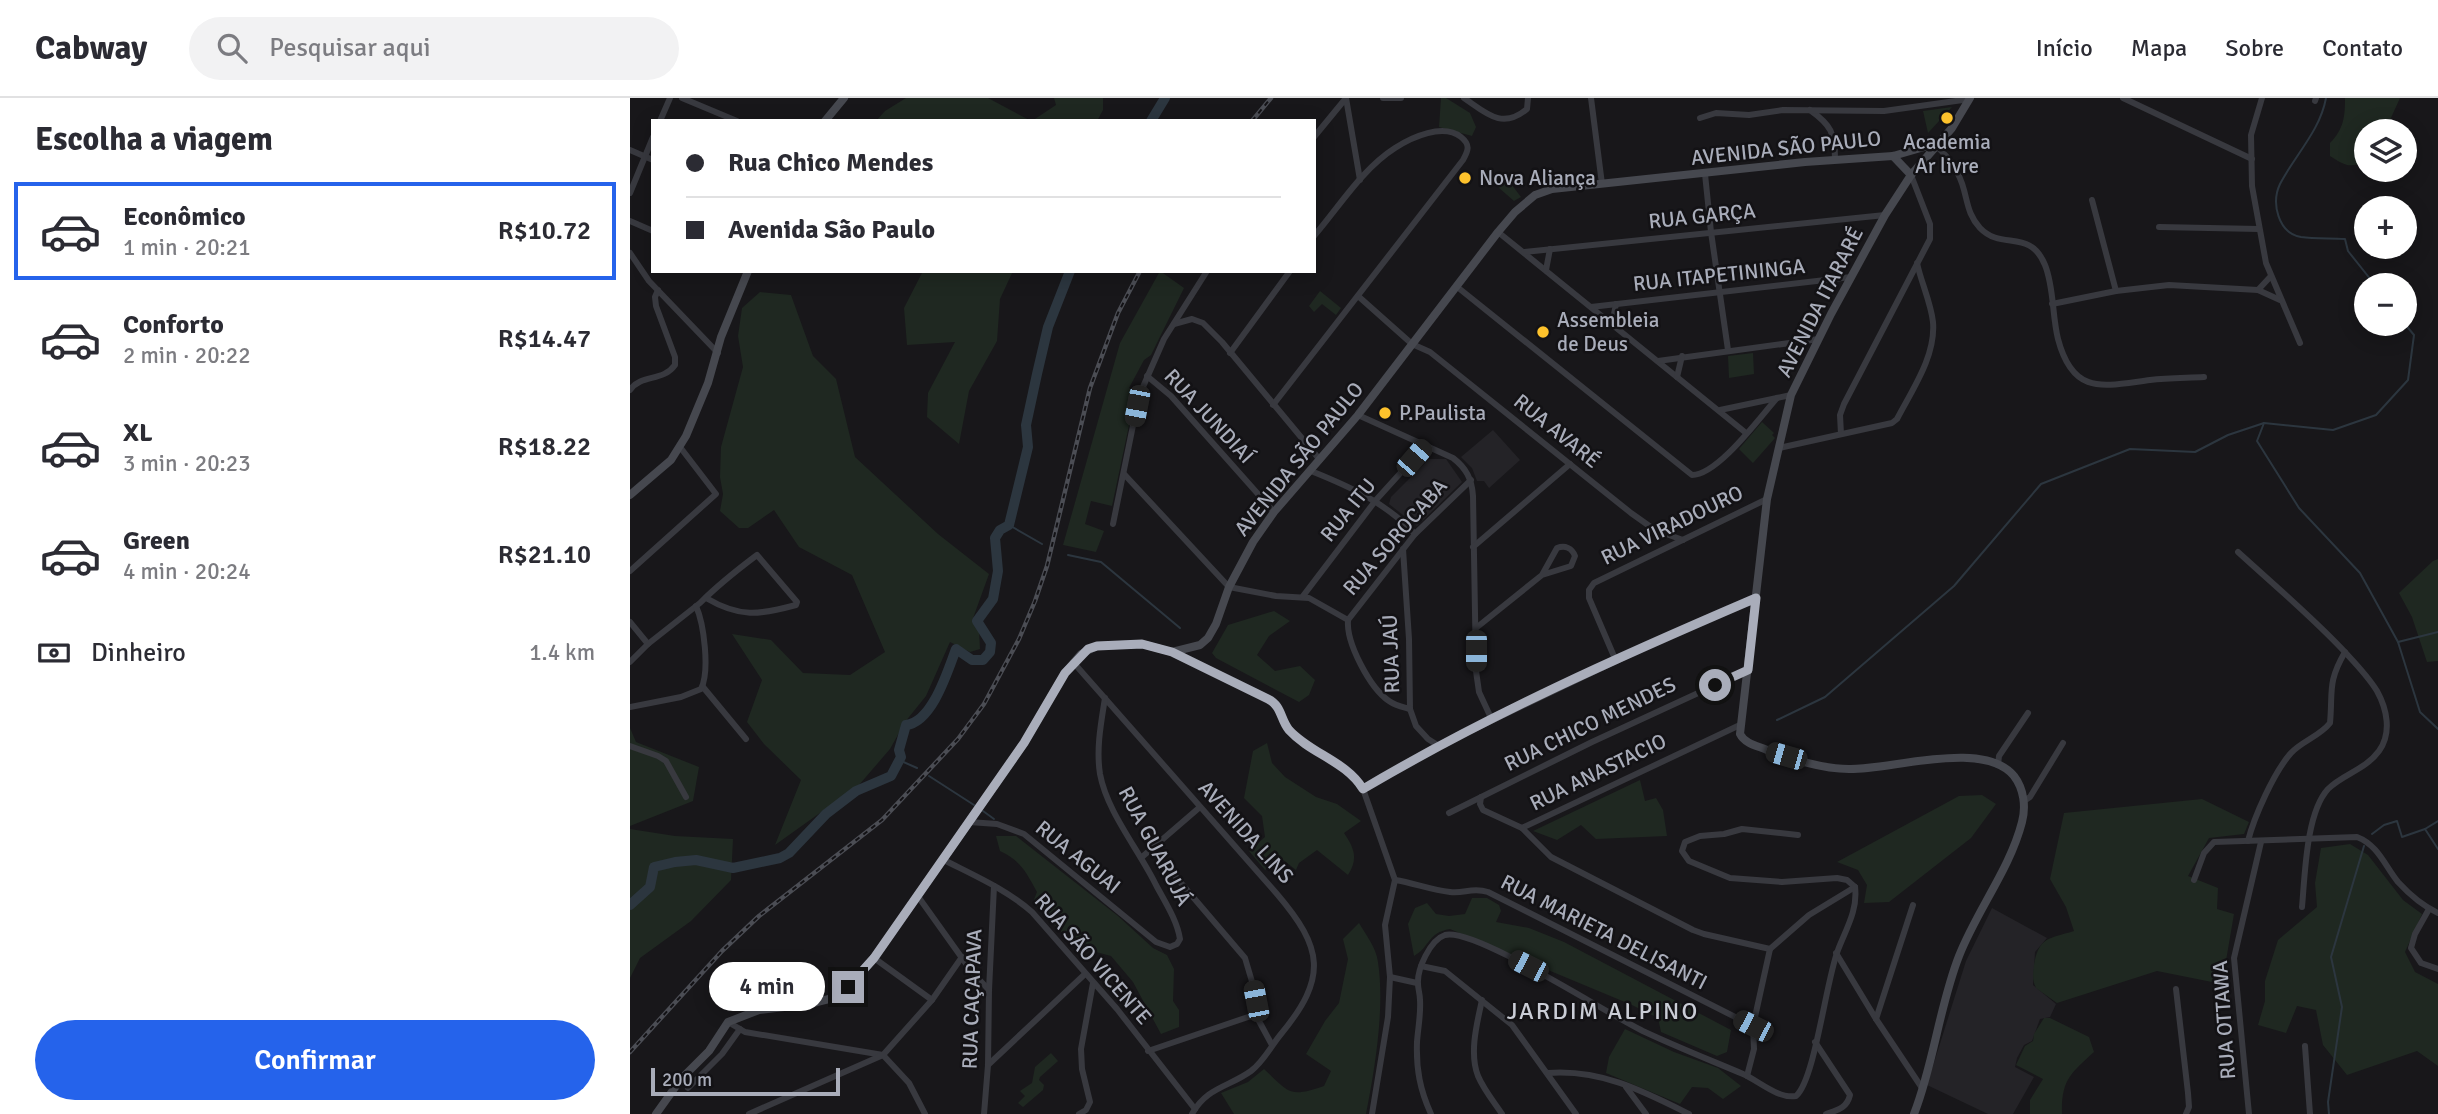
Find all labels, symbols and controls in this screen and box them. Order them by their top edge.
search box [189,17,679,80]
text: Cabway [35,28,147,69]
icon: search [213,29,251,67]
text: Pesquisar aqui [269,32,431,64]
text: Início [2036,33,2093,63]
text: Mapa [2131,33,2187,63]
text: Sobre [2225,33,2284,63]
text: Contato [2322,33,2403,63]
marker: Academia Ar livre [1939,110,1955,126]
map controls [2354,119,2417,336]
button: layers [2354,119,2417,182]
text: Escolha a viagem [35,120,273,159]
street label: AVENIDA SÃO PAULO [1690,125,1882,171]
place label: Academia Ar livre [1903,129,1991,179]
text: Rua Chico Mendes [728,147,933,179]
place label: Nova Aliança [1479,165,1596,191]
marker: Nova Aliança [1457,170,1473,186]
button: + [2354,196,2417,259]
street label: RUA GARÇA [1647,197,1757,235]
icon: car [39,200,102,263]
text: Econômico [123,201,246,233]
text: Avenida São Paulo [728,214,935,246]
text: R$10.72 [498,215,591,247]
street label: AVENIDA ITARARÉ [1771,223,1869,381]
text: 1 min · 20:21 [123,233,251,262]
street label: RUA ITAPETININGA [1632,253,1806,297]
button: − [2354,273,2417,336]
place label: Assembleia de Deus [1557,307,1659,357]
icon: car [39,308,102,371]
text: Conforto [123,309,224,341]
text: R$14.47 [498,323,591,355]
marker: Assembleia de Deus [1535,324,1551,340]
text: 2 min · 20:22 [123,341,251,370]
street label: RUA JUNDIAÍ [1159,363,1260,469]
street label: AVENIDA SÃO PAULO [1229,377,1369,541]
car [1123,383,1152,429]
street label: RUA AVARÉ [1509,388,1605,474]
place label: P.Paulista [1399,400,1486,426]
marker: P.Paulista [1377,405,1393,421]
icon: car [39,416,102,479]
text: XL [123,417,153,449]
text: R$18.22 [498,431,591,463]
car [1393,435,1436,481]
text: 3 min · 20:23 [123,449,251,478]
street label: RUA ITU [1315,473,1381,547]
street label: RUA SOROCABA [1337,473,1453,601]
street label: RUA VIRADOURO [1597,479,1747,571]
icon: car [39,524,102,587]
text: Green [123,525,190,557]
text: R$21.10 [498,539,591,571]
text: 4 min · 20:24 [123,557,251,586]
street label: RUA JAÚ [1377,614,1405,694]
car [1466,630,1487,672]
icon: cash [35,634,73,672]
text: Dinheiro [91,637,186,669]
text: 1.4 km [529,638,595,667]
route start [1699,669,1731,701]
street label: RUA CHICO MENDES [1500,671,1680,777]
street label: RUA ANASTACIO [1525,728,1671,816]
car [1763,740,1810,772]
street label: AVENIDA LINS [1193,775,1299,889]
street label: RUA GUARUJÁ [1113,782,1197,910]
street label: RUA AGUAI [1030,815,1126,899]
street label: RUA MARIETA DELISANTI [1496,869,1712,995]
street label: RUA SÃO VICENTE [1029,888,1157,1030]
street label: RUA CAÇAPAVA [957,928,987,1070]
car [1505,947,1552,985]
street label: RUA OTTAWA [2207,960,2241,1080]
callout: 4 min [708,962,824,1012]
route end [832,971,864,1003]
text: 4 min [739,972,795,1001]
car [1242,978,1271,1024]
district label: JARDIM ALPINO [1507,996,1699,1026]
car [1730,1007,1777,1045]
button: Confirmar [35,1020,595,1100]
scale bar [651,1065,840,1097]
text: 200 m [662,1068,712,1092]

